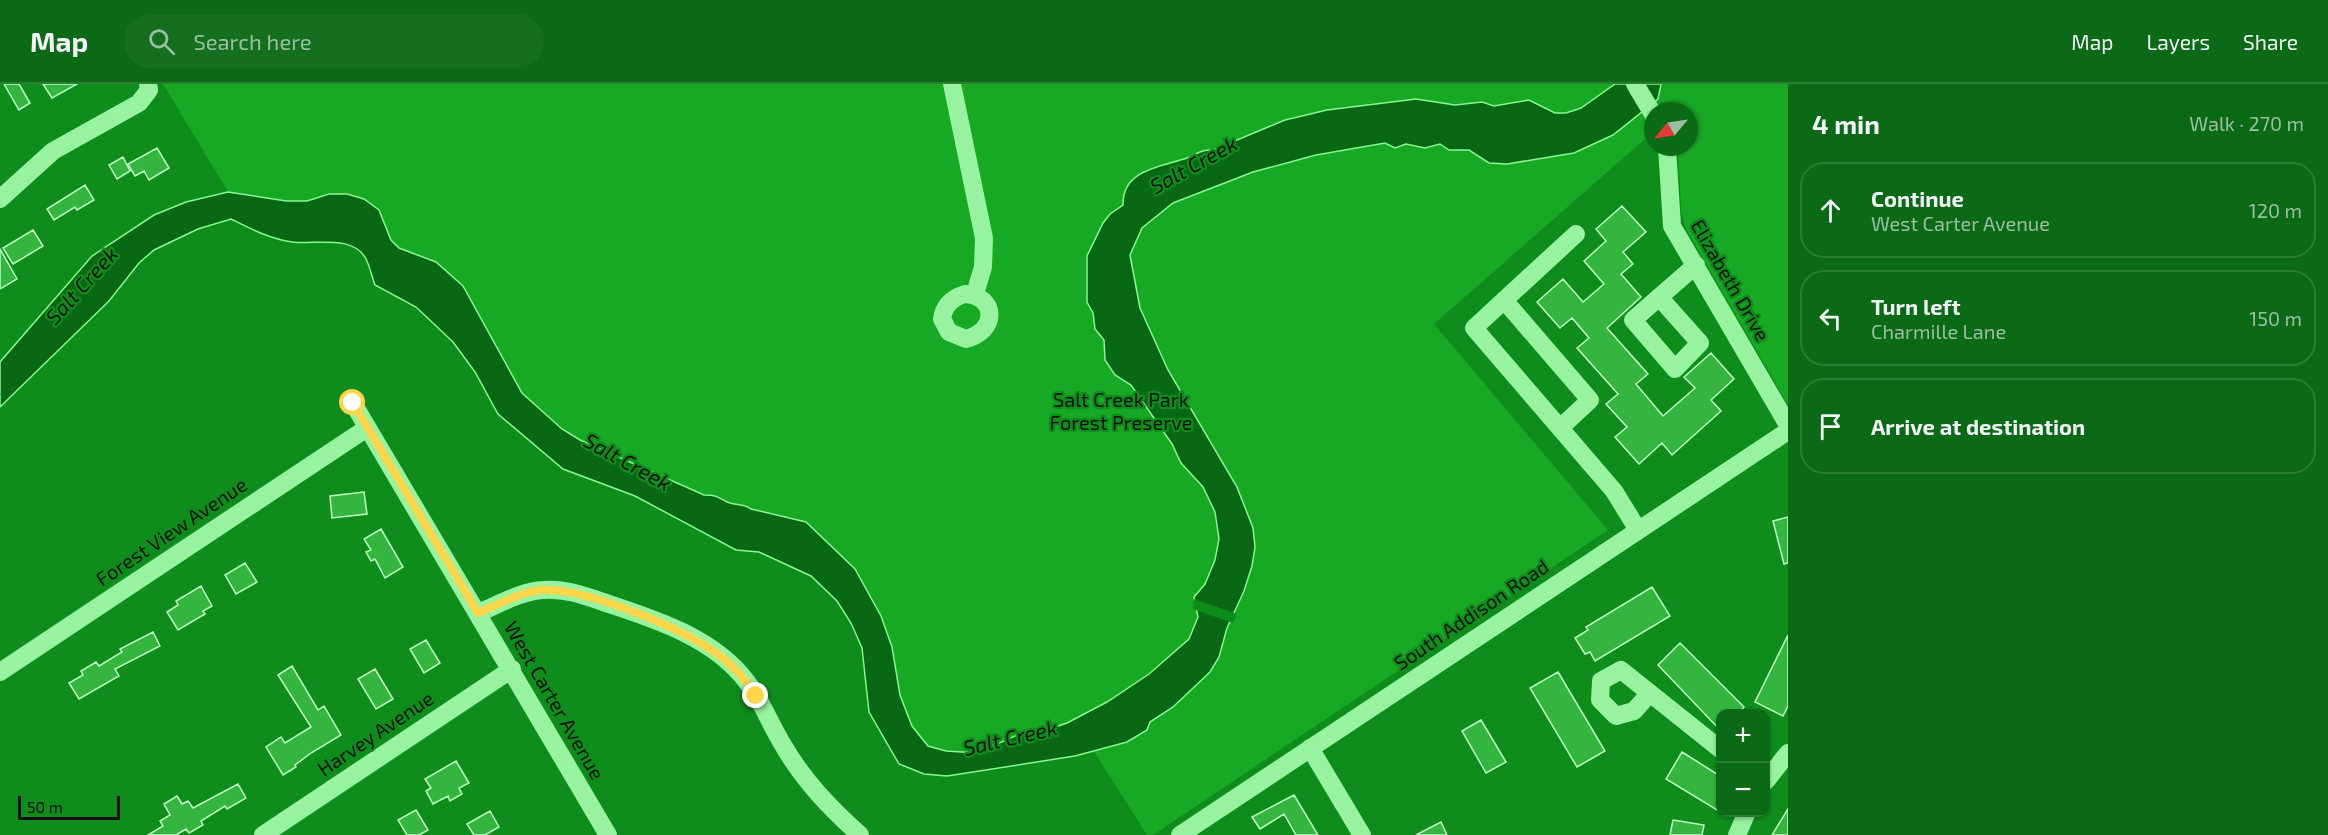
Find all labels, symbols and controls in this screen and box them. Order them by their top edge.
search box [124,14,544,68]
text: Map [30,24,88,58]
icon: search [145,25,178,58]
text: Search here [193,28,312,54]
text: Map [2071,29,2113,54]
text: Layers [2146,29,2210,54]
text: Share [2243,29,2298,54]
north arrow [1644,102,1698,156]
text: 4 min [1812,108,1880,139]
text: Walk · 270 m [2189,111,2304,135]
water label: Salt Creek [1145,130,1241,198]
text: Continue [1871,185,1964,211]
icon: ahead [1814,194,1847,227]
text: 120 m [2249,198,2302,222]
text: West Carter Avenue [1871,211,2050,235]
street label: Elizabeth Drive [1686,215,1776,345]
water label: Salt Creek [40,241,122,329]
text: Turn left [1871,293,1960,319]
icon: left [1814,302,1847,335]
text: 150 m [2249,306,2302,330]
text: Charmille Lane [1871,319,2006,343]
park label: Salt Creek Park Forest Preserve [1050,387,1193,434]
route start [339,389,365,415]
icon: arrive [1814,410,1847,443]
text: Arrive at destination [1871,413,2085,439]
water label: Salt Creek [580,427,676,495]
street label: Forest View Avenue [91,472,251,590]
street label: South Addison Road [1389,553,1553,675]
street label: West Carter Avenue [500,617,610,783]
route end [742,682,768,708]
street label: Harvey Avenue [312,685,438,781]
map controls [1716,709,1770,817]
button: + [1716,709,1770,763]
water label: Salt Creek [960,714,1060,760]
button: − [1716,763,1770,817]
scale bar [18,793,120,820]
text: 50 m [27,797,63,816]

